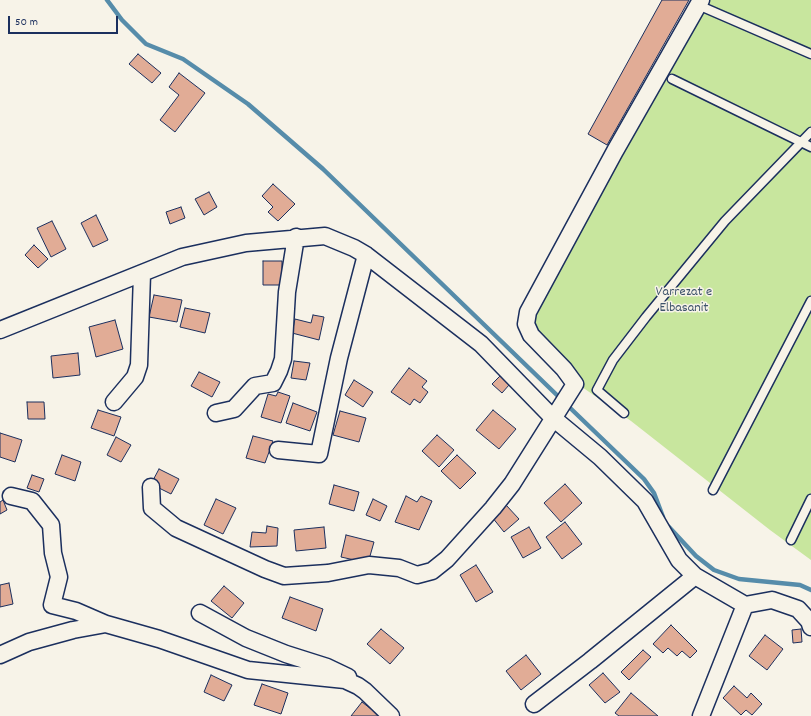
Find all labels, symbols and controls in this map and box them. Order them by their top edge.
scale bar [10,8,120,34]
text: 50 m [15,14,38,31]
park label: Varrezat e Elbasanit [656,285,712,318]

